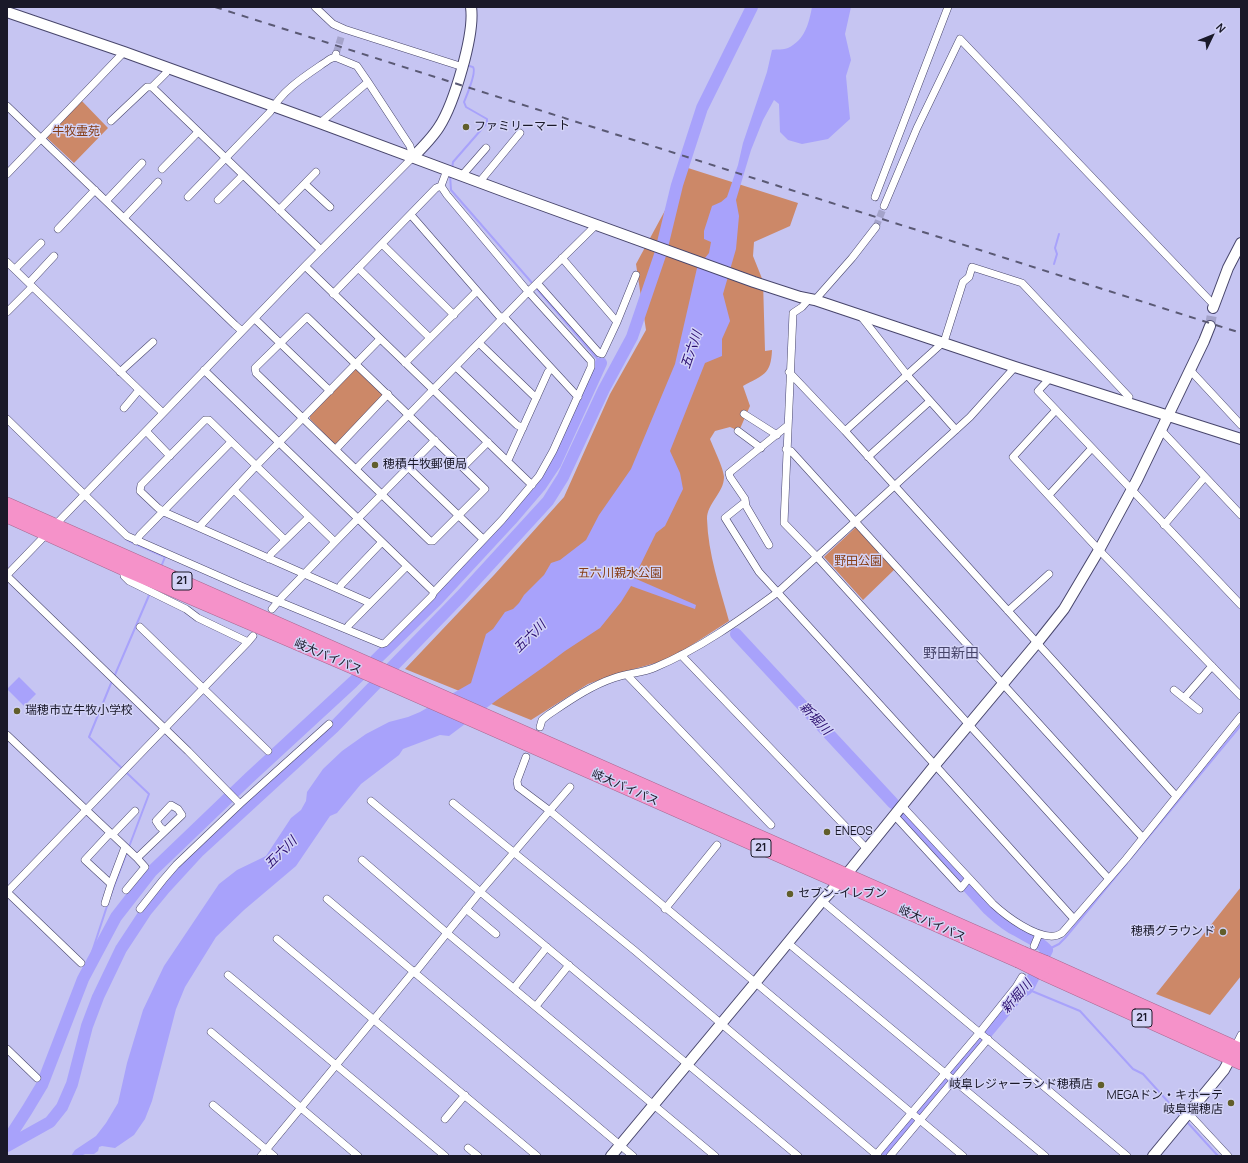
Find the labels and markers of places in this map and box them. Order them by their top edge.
place label: ファミリーマート [474,120,570,134]
marker: ファミリーマート [461,122,471,132]
place label: 穂積牛牧郵便局 [383,458,467,472]
marker: 穂積牛牧郵便局 [370,460,380,470]
place label: 瑞穂市立牛牧小学校 [25,704,133,718]
marker: 瑞穂市立牛牧小学校 [12,706,22,716]
place label: ENEOS [835,825,873,839]
marker: ENEOS [822,827,832,837]
place label: セブン-イレブン [798,887,887,901]
marker: セブン-イレブン [785,889,795,899]
place label: 穂積グラウンド [1131,925,1215,939]
marker: 穂積グラウンド [1218,927,1228,937]
place label: 岐阜レジャーランド穂積店 [949,1078,1093,1092]
marker: 岐阜レジャーランド穂積店 [1096,1080,1106,1090]
place label: MEGAドン・キホーテ 岐阜瑞穂店 [1107,1089,1223,1117]
marker: MEGAドン・キホーテ 岐阜瑞穂店 [1226,1098,1236,1108]

